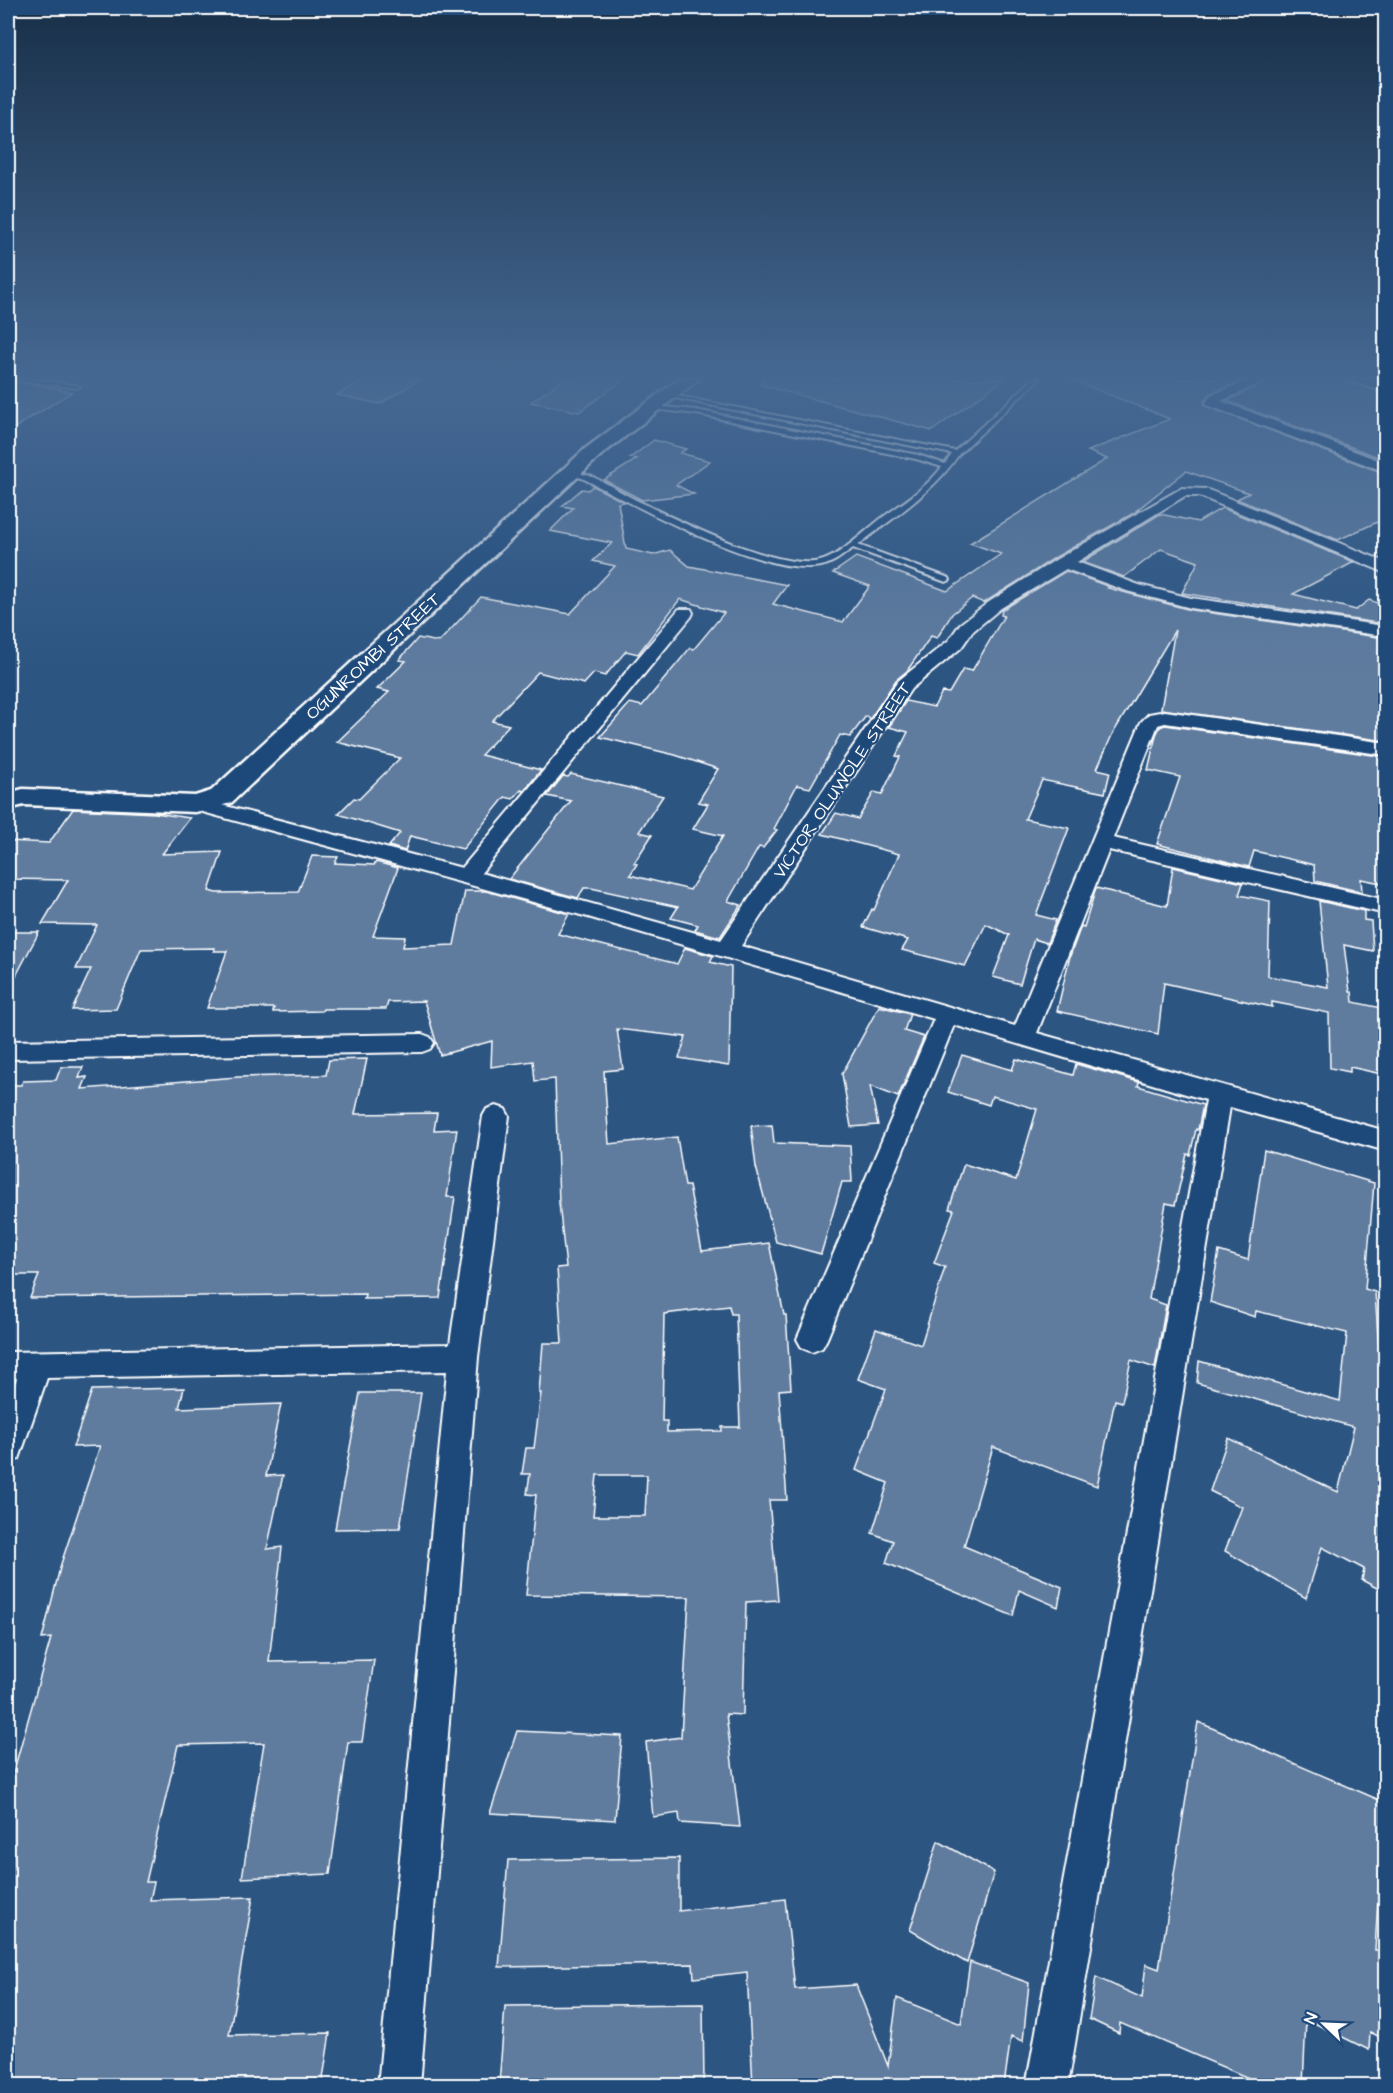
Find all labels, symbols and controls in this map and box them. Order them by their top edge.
street label: OGUNROMBI STREET [300,586,447,726]
street label: VICTOR OLUWOLE STREET [767,676,918,883]
north arrow [1294,1994,1354,2054]
text: N [1299,2010,1323,2027]

